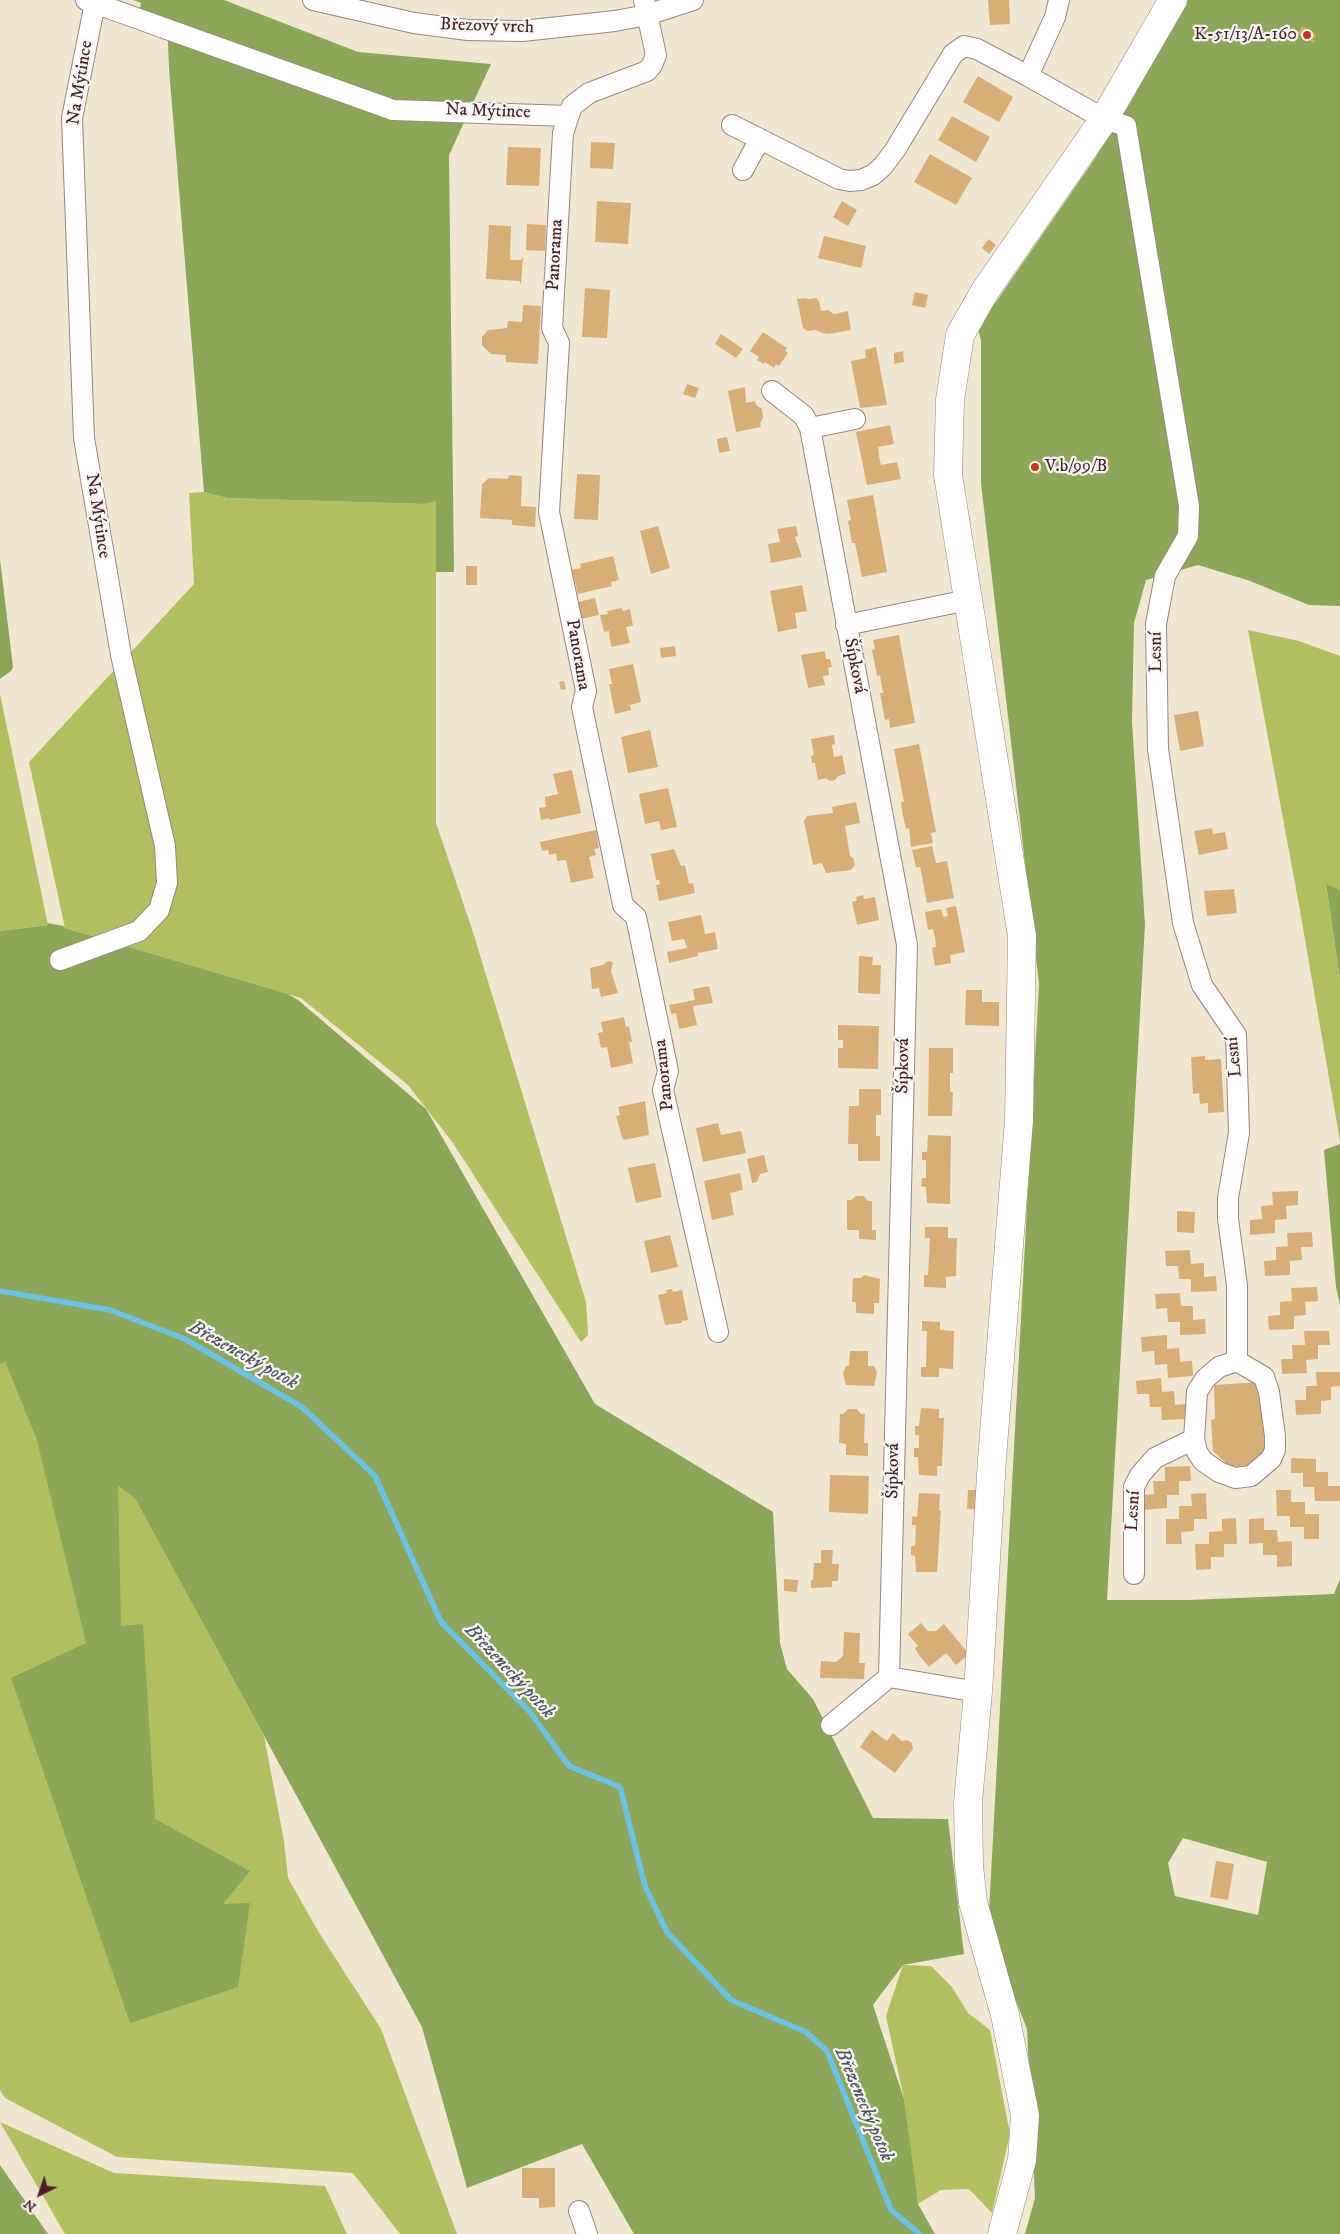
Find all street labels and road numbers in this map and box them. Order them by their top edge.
street label: Březový vrch [440,15,534,39]
street label: Na Mýtince [64,39,98,127]
street label: Na Mýtince [445,100,531,124]
street label: Panorama [543,219,569,291]
street label: Na Mýtince [80,472,114,560]
street label: Panorama [560,618,594,692]
street label: Lesní [1146,632,1168,672]
street label: Šípková [838,636,870,696]
street label: Lesní [1222,1036,1248,1078]
street label: Panorama [651,1038,679,1112]
street label: Šípková [893,1038,915,1094]
street label: Šípková [883,1443,905,1499]
street label: Lesní [1122,1490,1146,1532]

